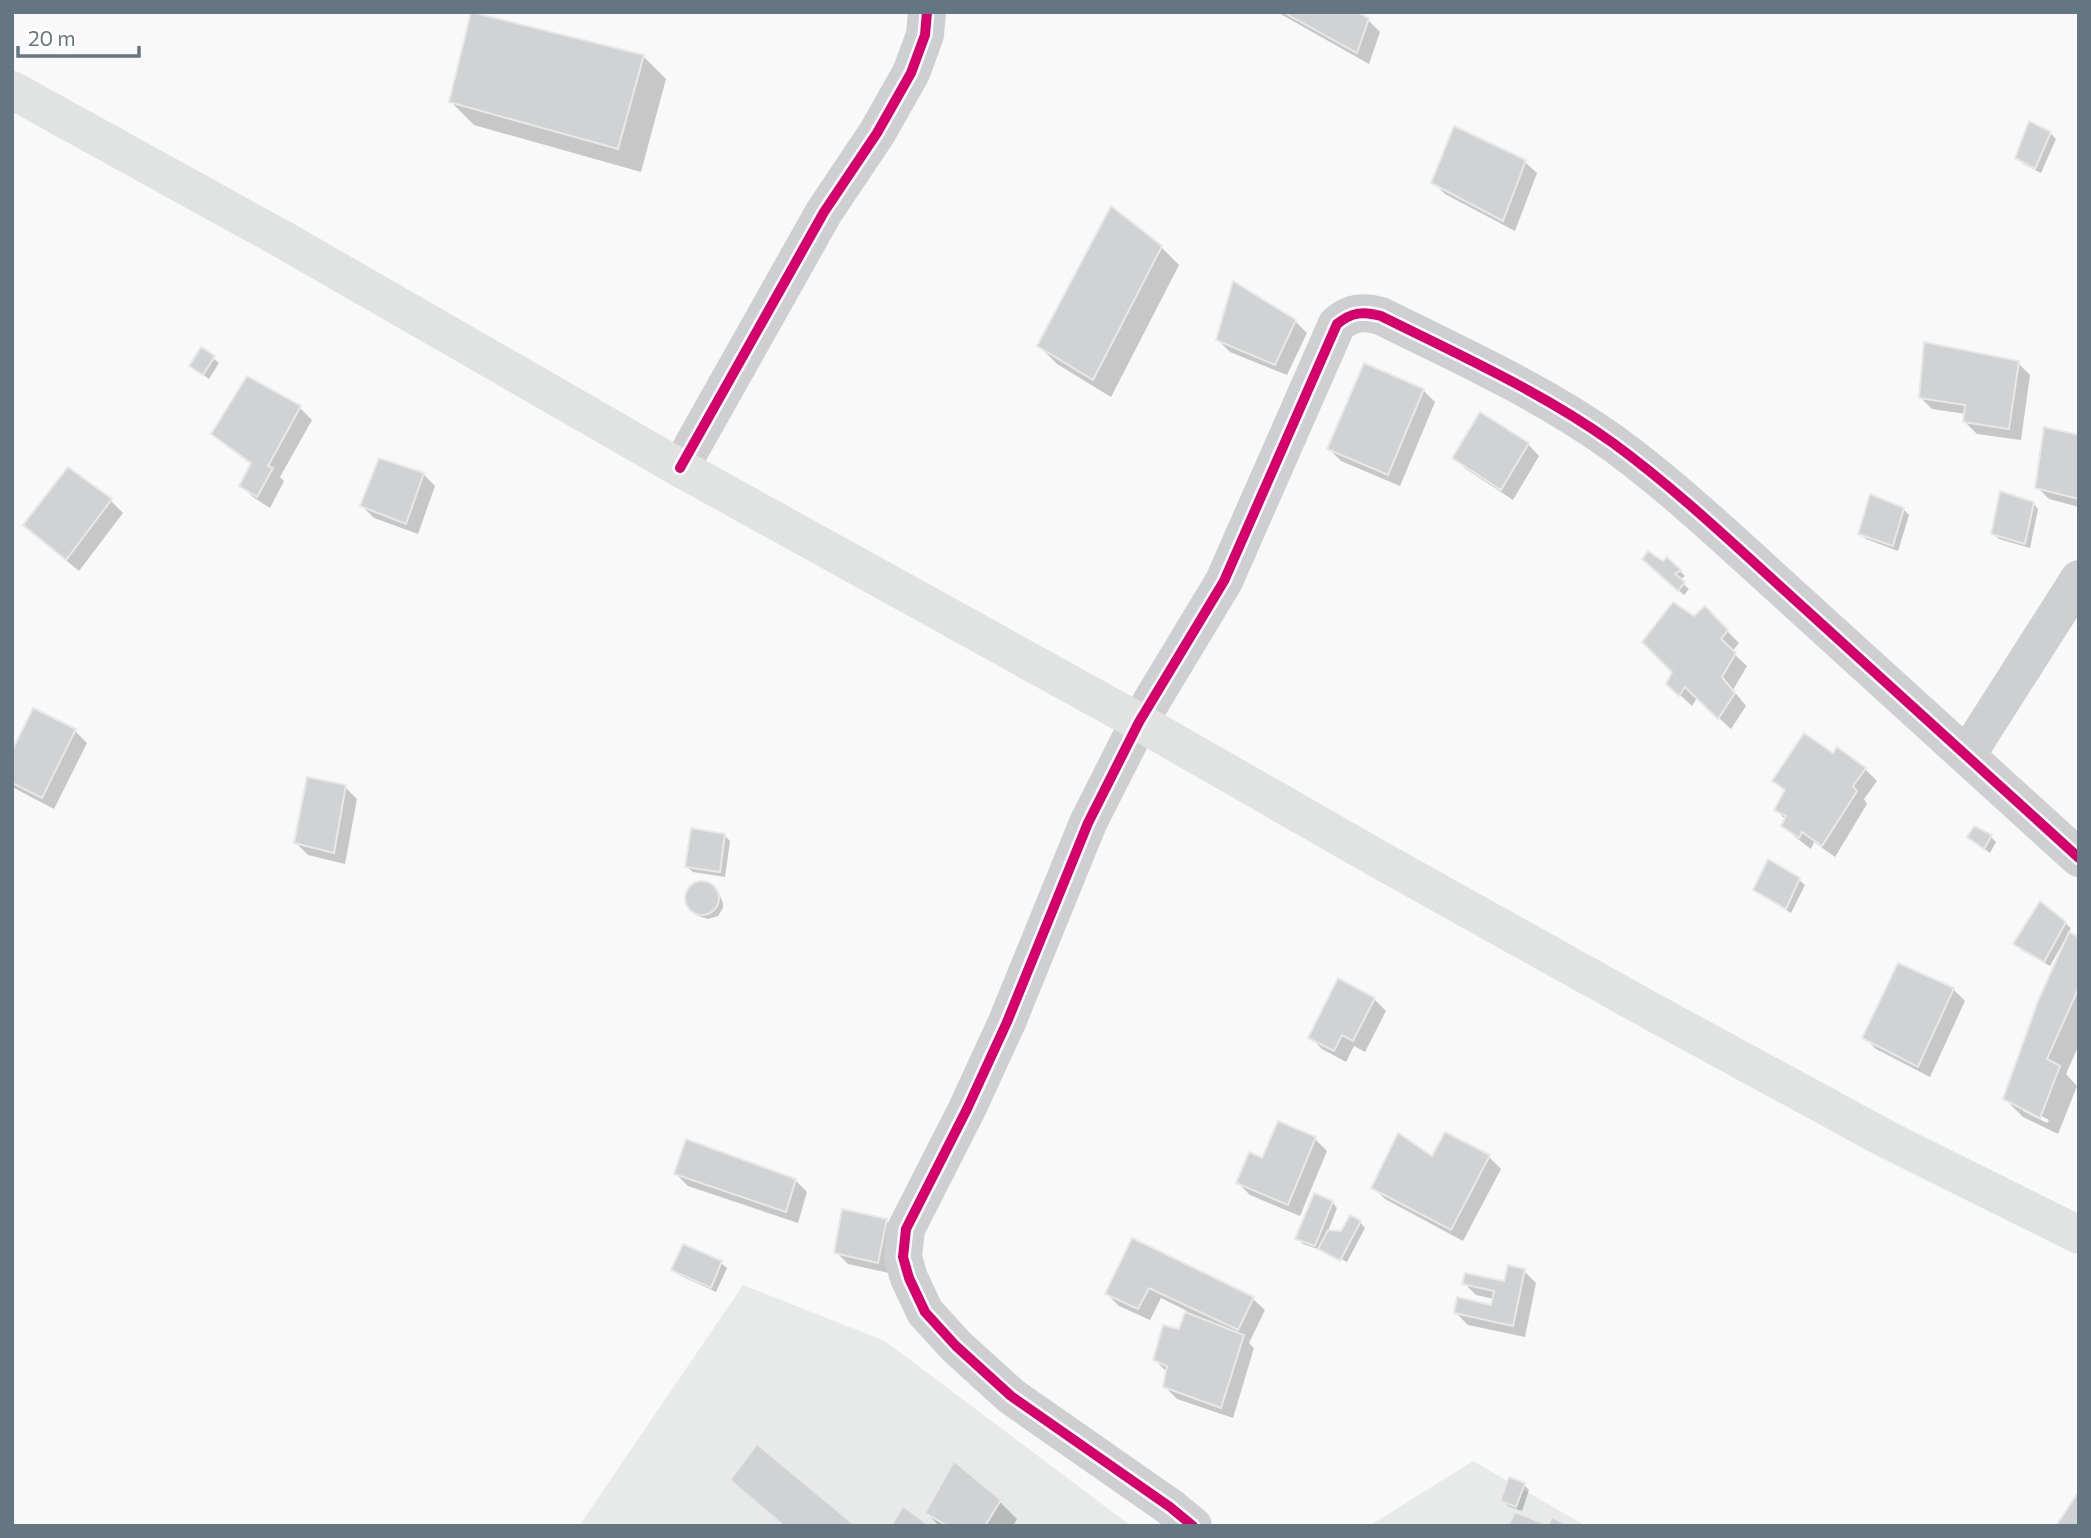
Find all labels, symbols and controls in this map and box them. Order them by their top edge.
scale bar [18,14,138,58]
text: 20 m [28,25,76,50]

